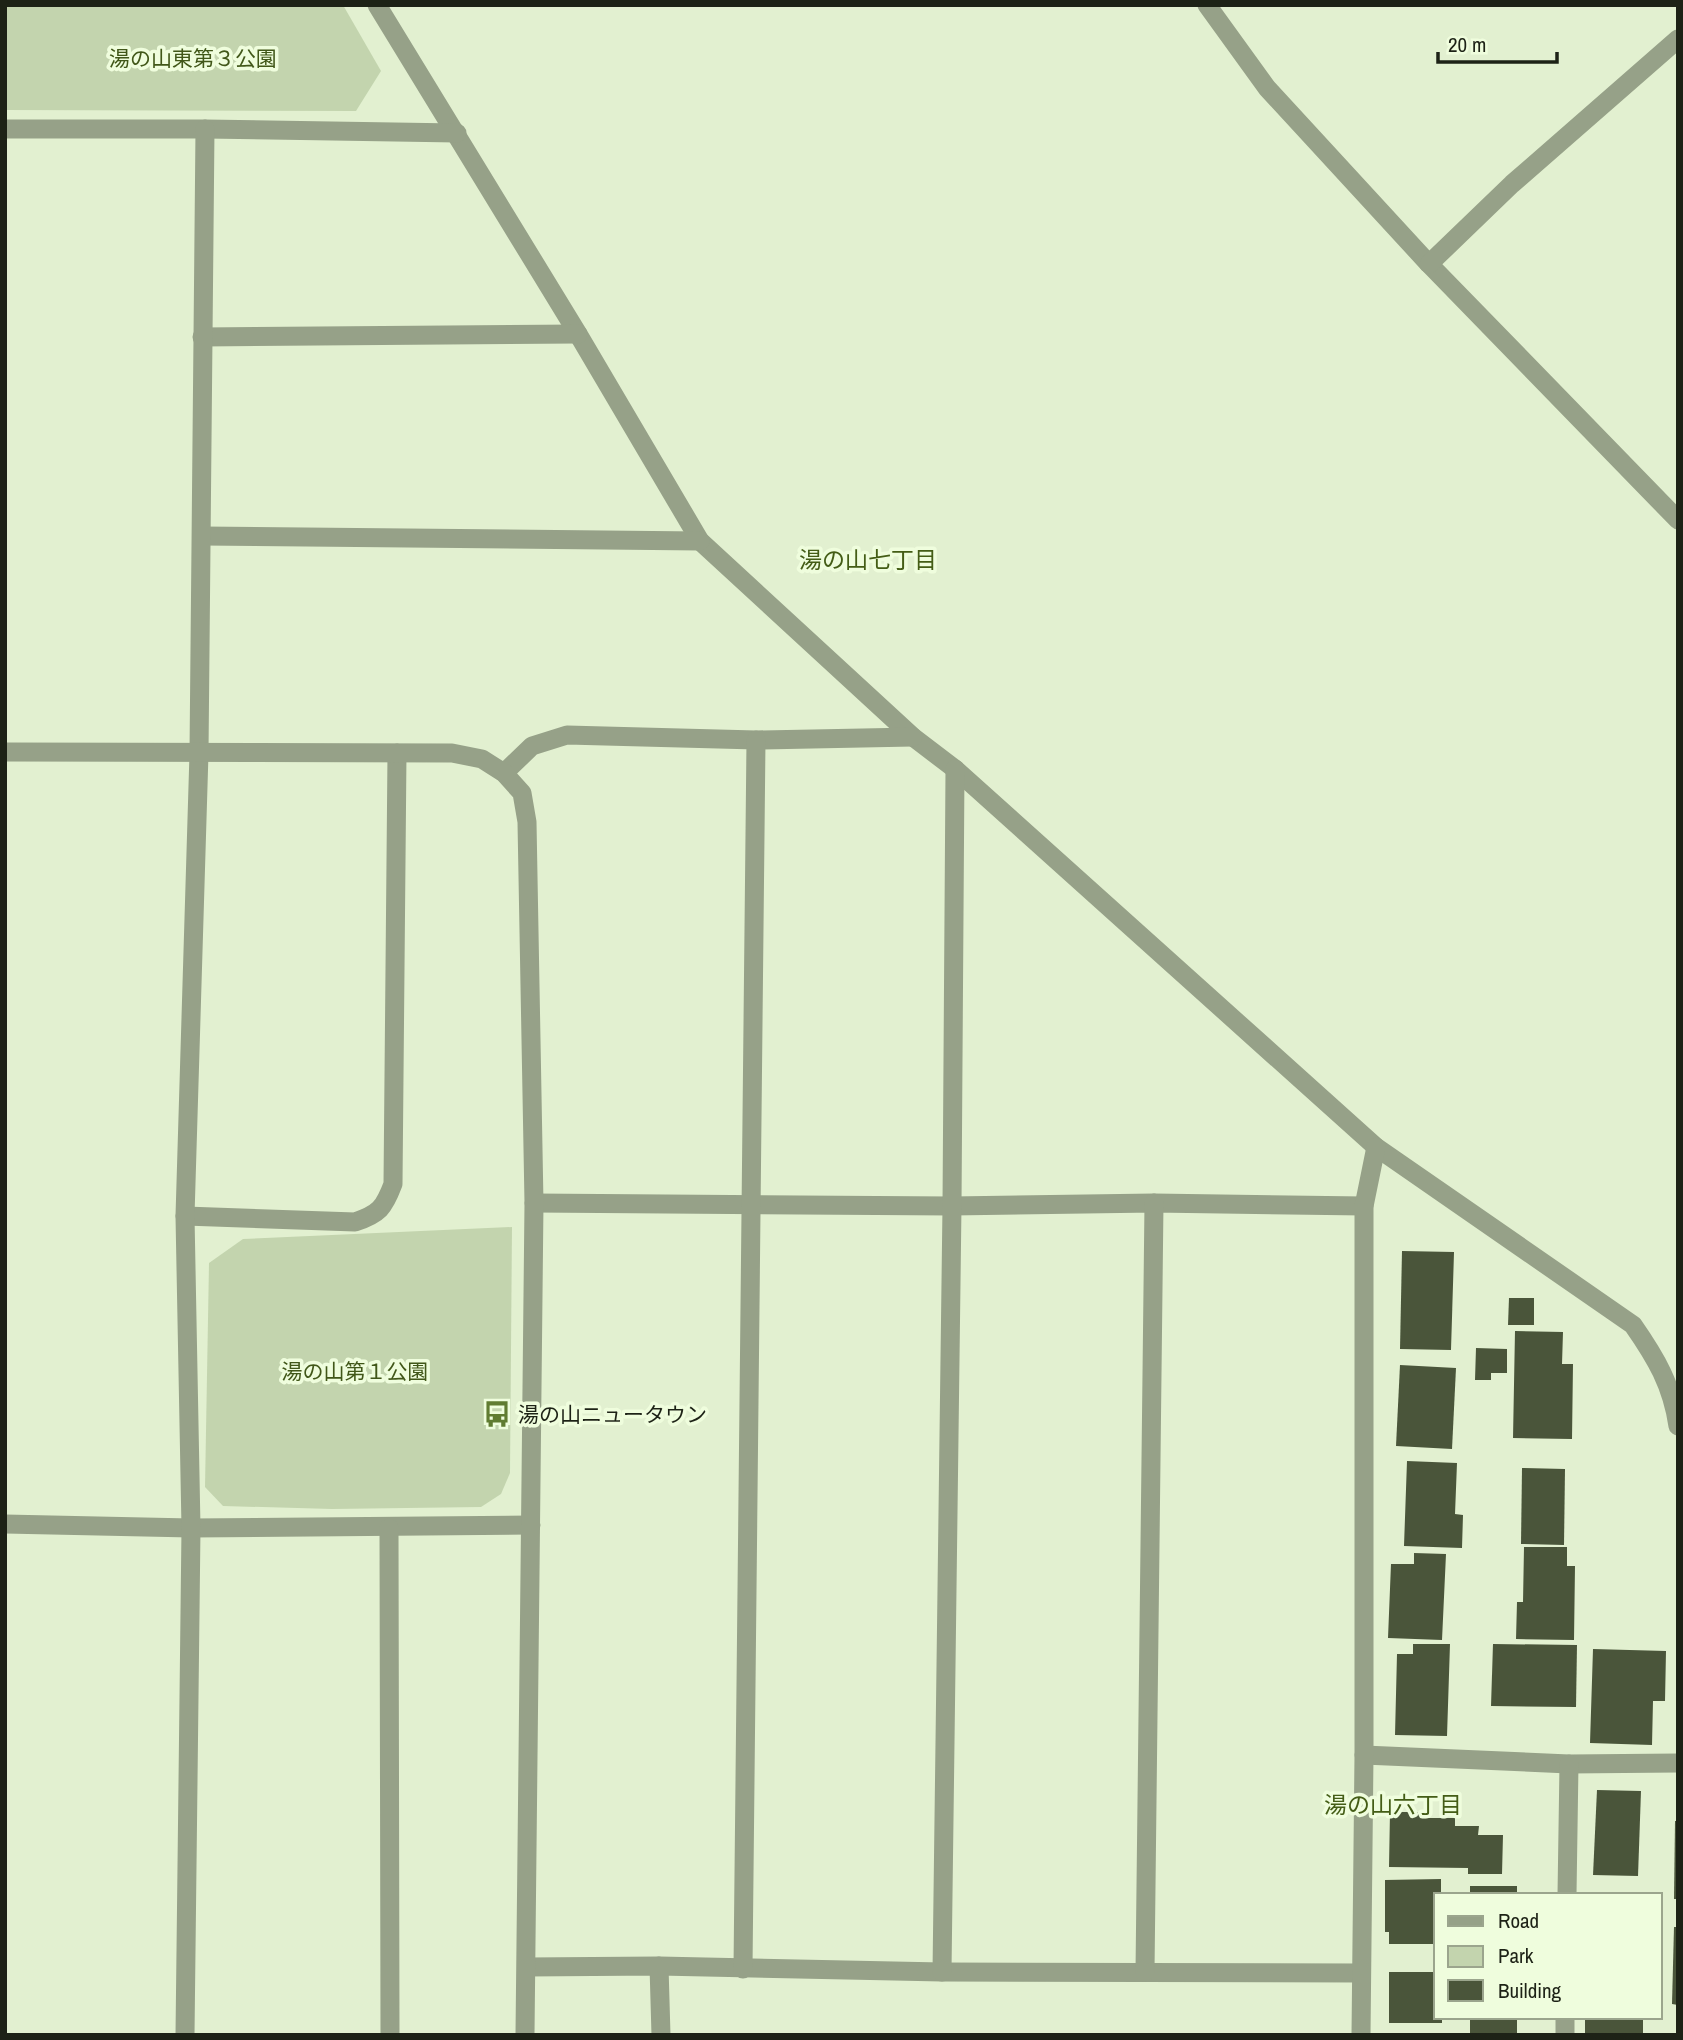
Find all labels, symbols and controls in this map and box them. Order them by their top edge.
scale bar [1438,21,1557,65]
text: 20 m [1448,30,1486,59]
park label: 湯の山東第３公園 [109,44,277,73]
district label: 湯の山七丁目 [799,544,937,575]
park label: 湯の山第１公園 [282,1357,429,1386]
bus stop icon: 湯の山ニュータウン [482,1399,512,1429]
place label: 湯の山ニュータウン [518,1400,707,1429]
district label: 湯の山六丁目 [1324,1789,1462,1820]
legend [1434,1893,1662,2019]
text: Road [1498,1906,1539,1935]
text: Park [1498,1941,1534,1970]
text: Building [1498,1976,1562,2005]

